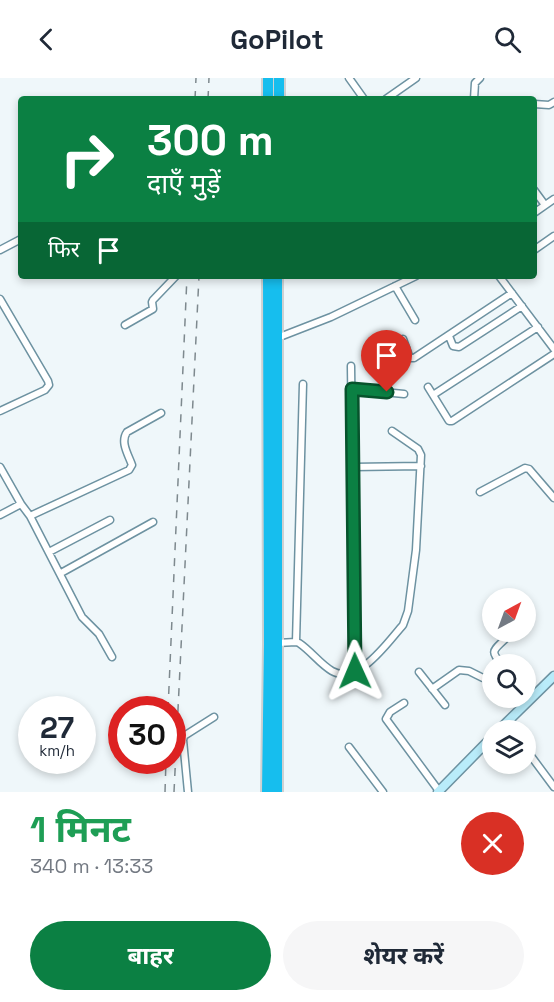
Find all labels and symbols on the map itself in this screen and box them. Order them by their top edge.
pin [361,330,412,392]
north arrow [482,588,536,642]
position arrow [323,639,387,703]
speed limit sign: 30 [108,696,186,774]

